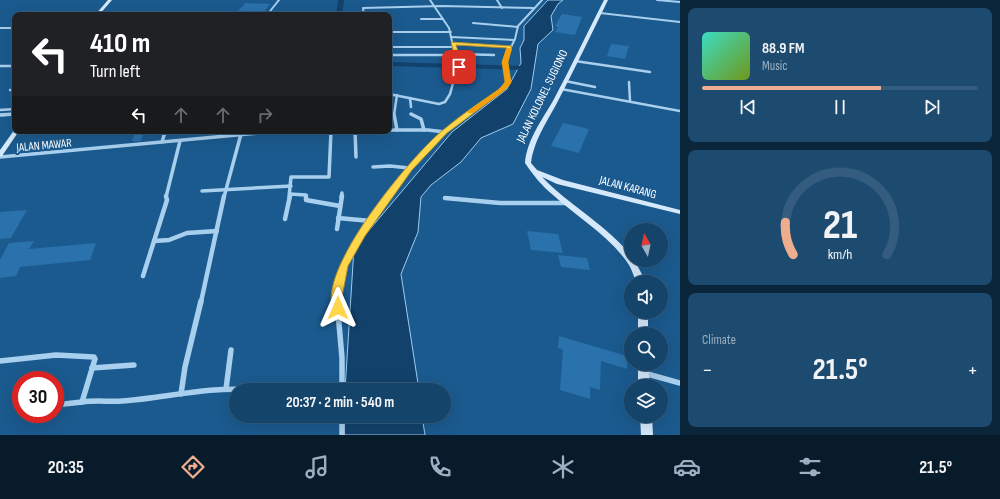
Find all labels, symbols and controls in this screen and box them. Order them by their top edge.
text: 410 m [90,27,150,60]
icon: left [24,28,76,80]
text: 88.9 FM [762,39,805,58]
street label: JALAN KOLONEL SUGIONO [513,47,571,146]
pin [442,50,476,84]
icon: arrive [448,56,470,78]
text: Music [762,58,787,74]
text: Turn left [90,61,141,82]
icon: previous [737,96,759,118]
icon: pause [829,96,851,118]
icon: next [921,96,943,118]
icon: left [128,104,150,126]
icon: ahead [170,104,192,126]
icon: ahead [212,104,234,126]
icon: right [254,104,276,126]
street label: JALAN MAWAR [15,136,73,155]
street label: JALAN KARANG [597,172,658,202]
text: 21 [823,201,857,250]
north arrow [624,223,668,267]
map controls [624,223,668,423]
text: km/h [828,246,852,263]
button: sound [624,275,668,319]
position arrow [317,287,359,329]
button: search [624,327,668,371]
text: Climate [702,332,736,348]
text: 21.5° [812,352,868,388]
text: − [702,357,713,384]
text: + [967,357,978,384]
speed limit sign: 30 [12,371,64,423]
button: layers [624,379,668,423]
text: 20:37 · 2 min · 540 m [286,393,394,412]
icon: directions [179,453,207,481]
icon: music [303,453,331,481]
icon: phone [426,453,454,481]
icon: climate [549,453,577,481]
icon: car [673,453,701,481]
icon: filters [796,453,824,481]
text: 20:35 [48,457,84,478]
text: 21.5° [919,457,952,478]

